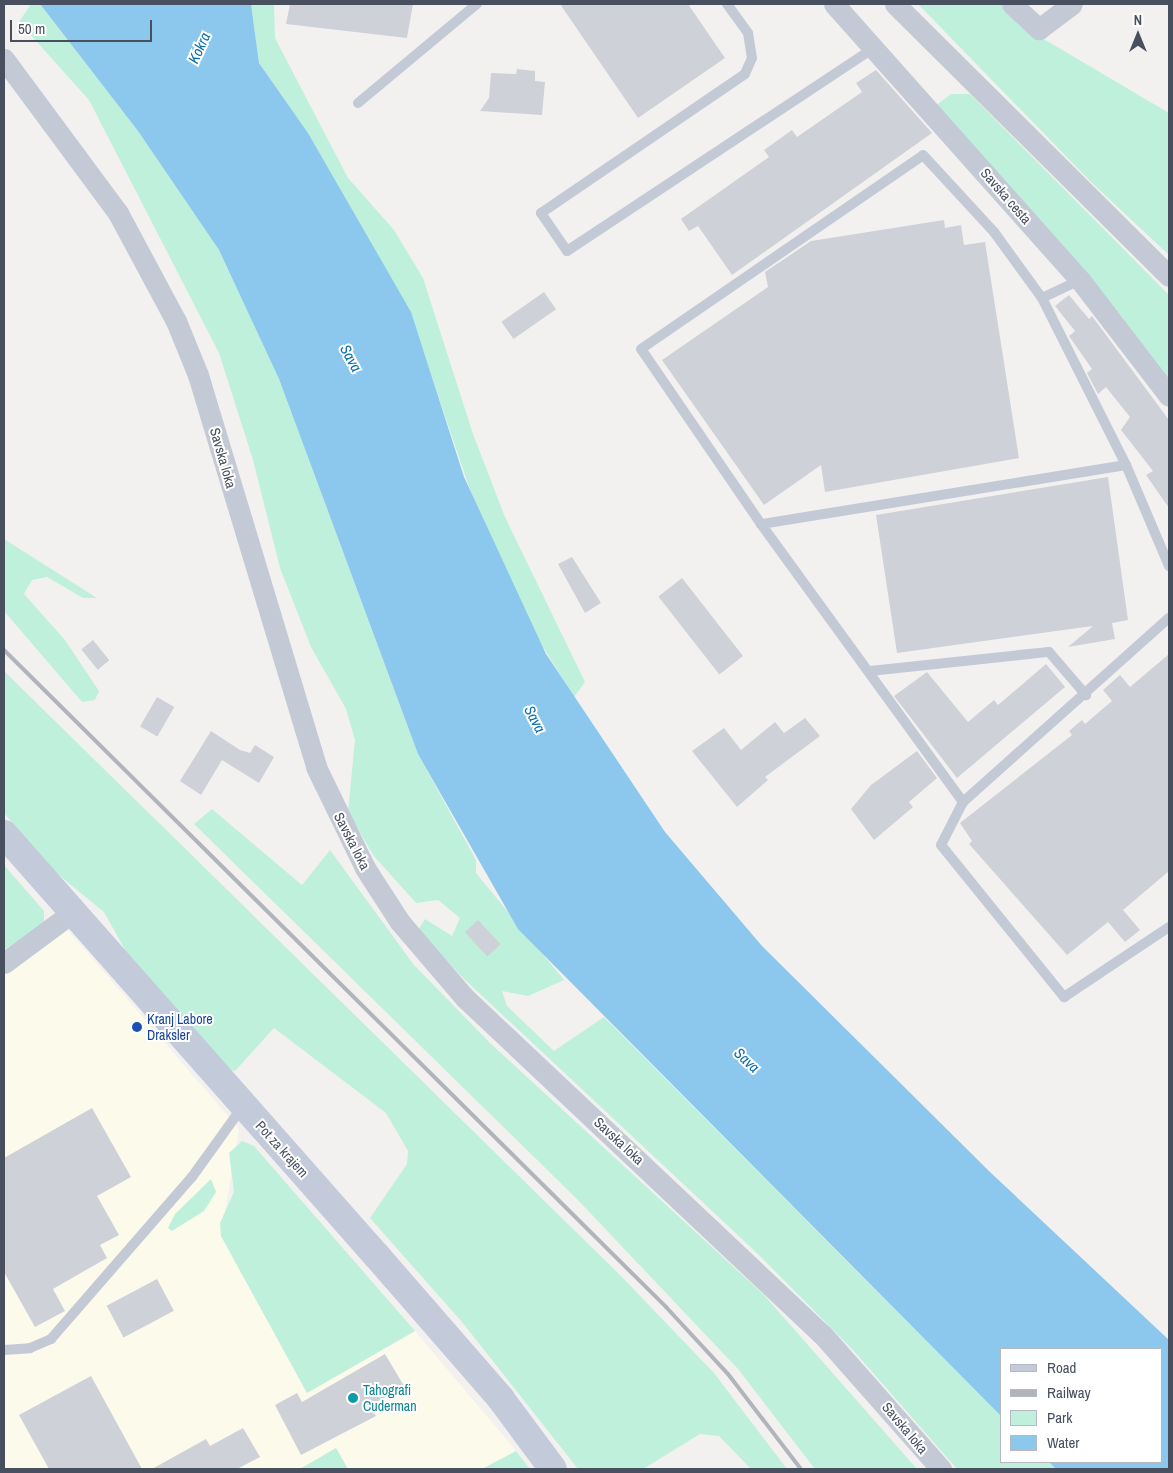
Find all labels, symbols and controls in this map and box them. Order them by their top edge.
scale bar [12,10,155,42]
north arrow [1113,10,1163,60]
text: N [1134,11,1142,29]
text: 50 m [18,18,45,39]
water label: Kokra [184,30,214,66]
street label: Savska cesta [977,165,1035,227]
water label: Sava [336,341,366,375]
street label: Savska loka [206,426,240,490]
water label: Sava [521,702,549,736]
street label: Savska loka [330,810,374,872]
place label: Kranj Labore Draksler [147,1011,213,1044]
marker: Kranj Labore Draksler [131,1021,143,1033]
water label: Sava [731,1044,763,1076]
street label: Savska loka [591,1114,647,1168]
street label: Pot za krajem [252,1117,312,1181]
legend [1000,1348,1163,1463]
text: Road [1047,1357,1076,1378]
place label: Tahografi Cuderman [363,1382,417,1414]
text: Railway [1047,1382,1091,1403]
marker: Tahografi Cuderman [347,1392,359,1404]
street label: Savska loka [879,1399,931,1457]
text: Park [1047,1407,1072,1428]
text: Water [1047,1432,1079,1453]

